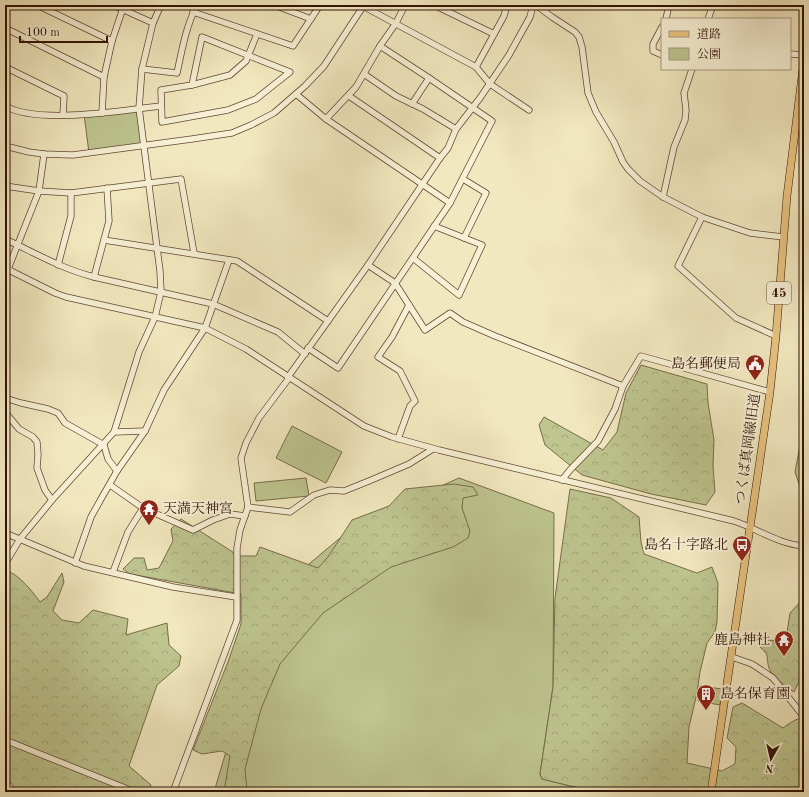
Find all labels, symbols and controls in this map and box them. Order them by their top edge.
scale bar [20,18,107,44]
legend [661,18,791,70]
text: 100 m [26,27,60,39]
text: 道路 [697,27,721,41]
text: 公園 [697,48,721,61]
road number: 45 [767,282,791,304]
public building icon: 島名郵便局 [744,353,766,381]
place label: 島名郵便局 [671,356,741,371]
street label: つくば真岡線旧道 [732,392,763,505]
temple icon: 天満天神宮 [138,498,160,526]
place label: 天満天神宮 [163,501,233,516]
bus stop icon: 島名十字路北 [731,534,753,562]
place label: 島名十字路北 [644,537,728,552]
temple icon: 鹿島神社 [773,629,795,657]
place label: 鹿島神社 [714,632,770,647]
building icon: 島名保育園 [695,683,717,711]
place label: 島名保育園 [720,686,790,701]
north arrow [751,739,791,779]
text: N [764,761,775,773]

